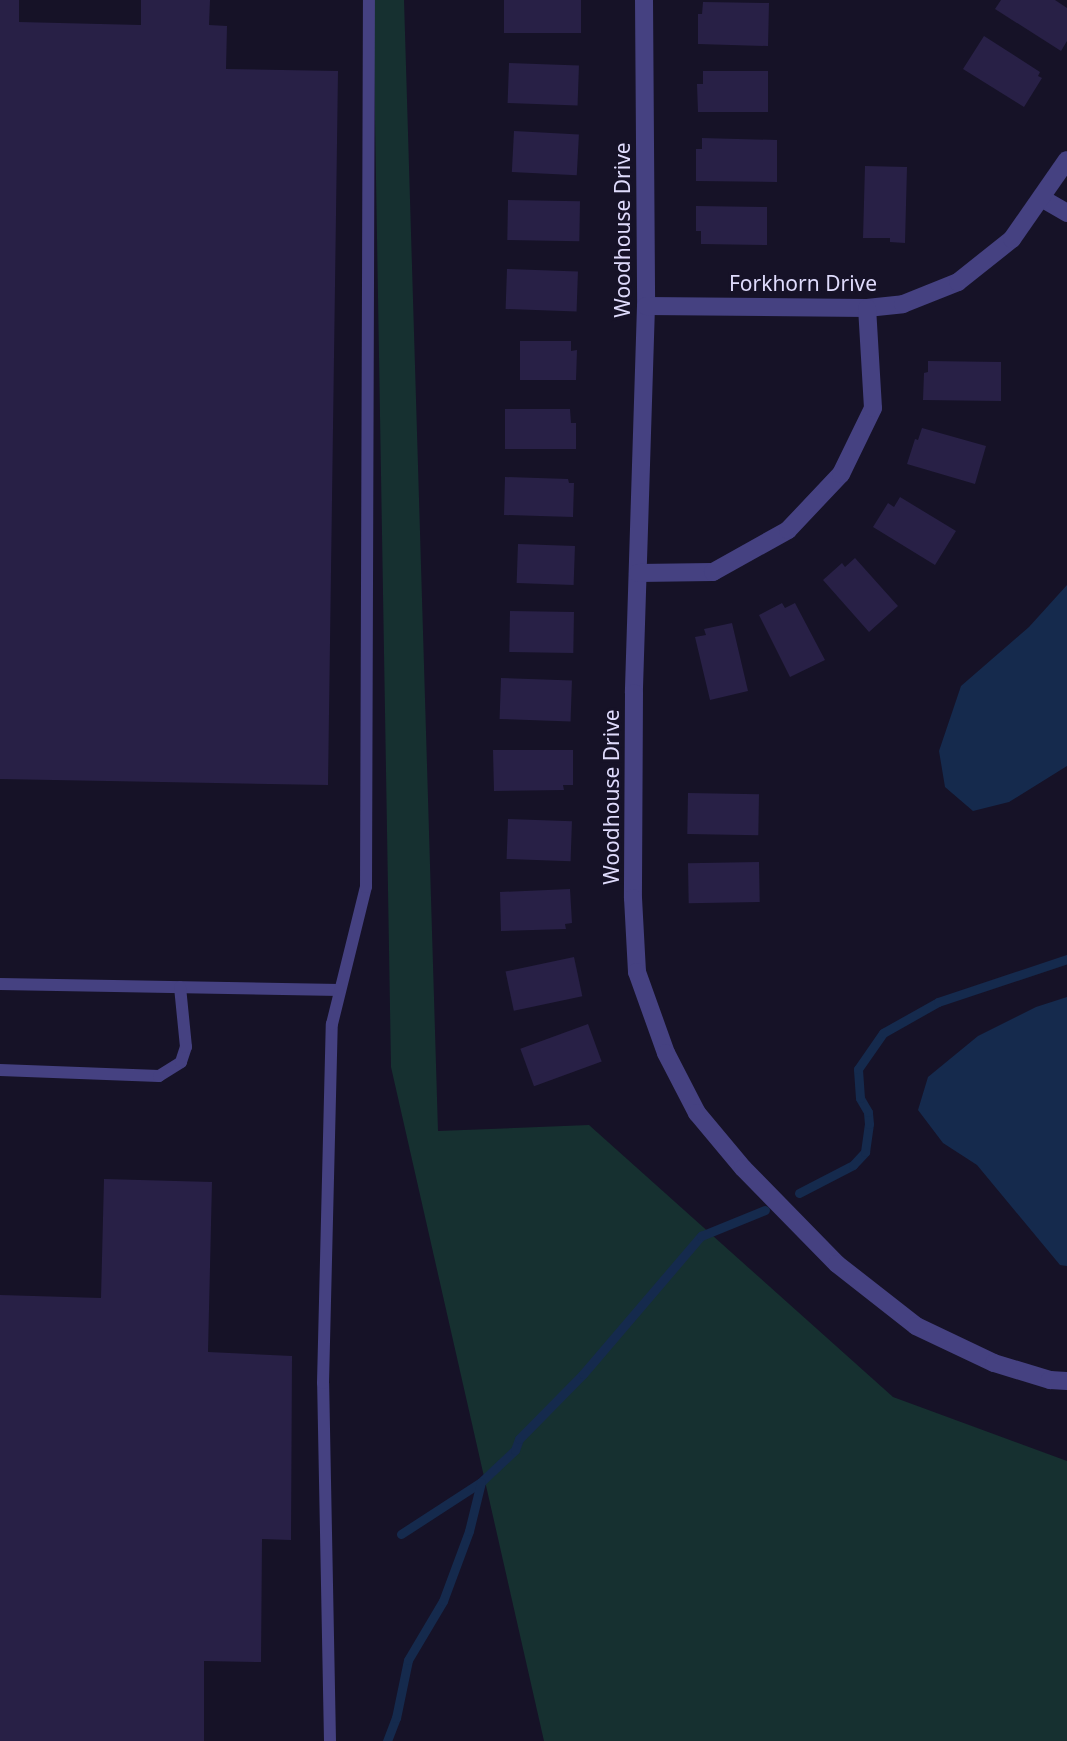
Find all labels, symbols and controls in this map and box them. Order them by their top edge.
street label: Woodhouse Drive [609,142,635,318]
street label: Forkhorn Drive [729,270,877,296]
street label: Woodhouse Drive [598,709,624,885]

